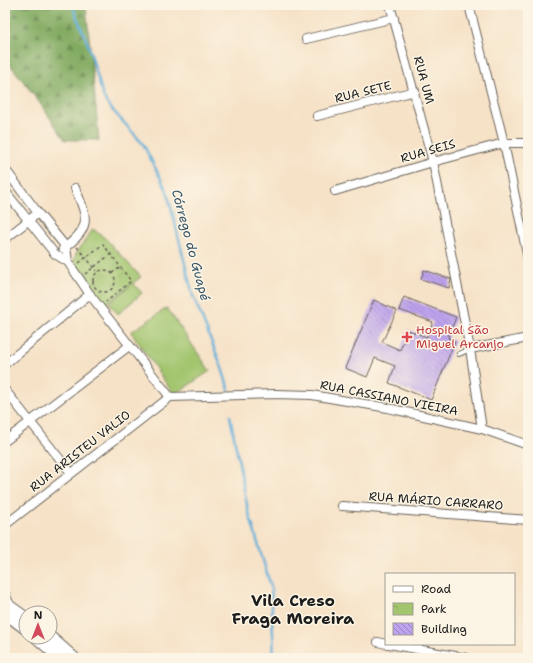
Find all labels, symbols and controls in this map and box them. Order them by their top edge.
street label: RUA UM [410,54,438,106]
street label: RUA SETE [333,77,393,107]
street label: RUA SEIS [399,135,458,166]
water label: Córrego do Guapé [168,187,214,303]
place label: Hospital São Miguel Arcanjo [416,322,504,352]
marker: Hospital São Miguel Arcanjo [401,331,413,343]
street label: RUA CASSIANO VIEIRA [319,377,460,419]
street label: RUA ARISTEU VALIO [26,407,134,495]
street label: RUA MÁRIO CARRARO [368,488,504,514]
legend [385,573,515,645]
text: Road [421,581,452,597]
district label: Vila Creso Fraga Moreira [232,590,354,629]
text: Park [421,601,447,617]
north arrow [18,605,58,645]
text: N [34,608,43,623]
text: Building [421,621,467,637]

